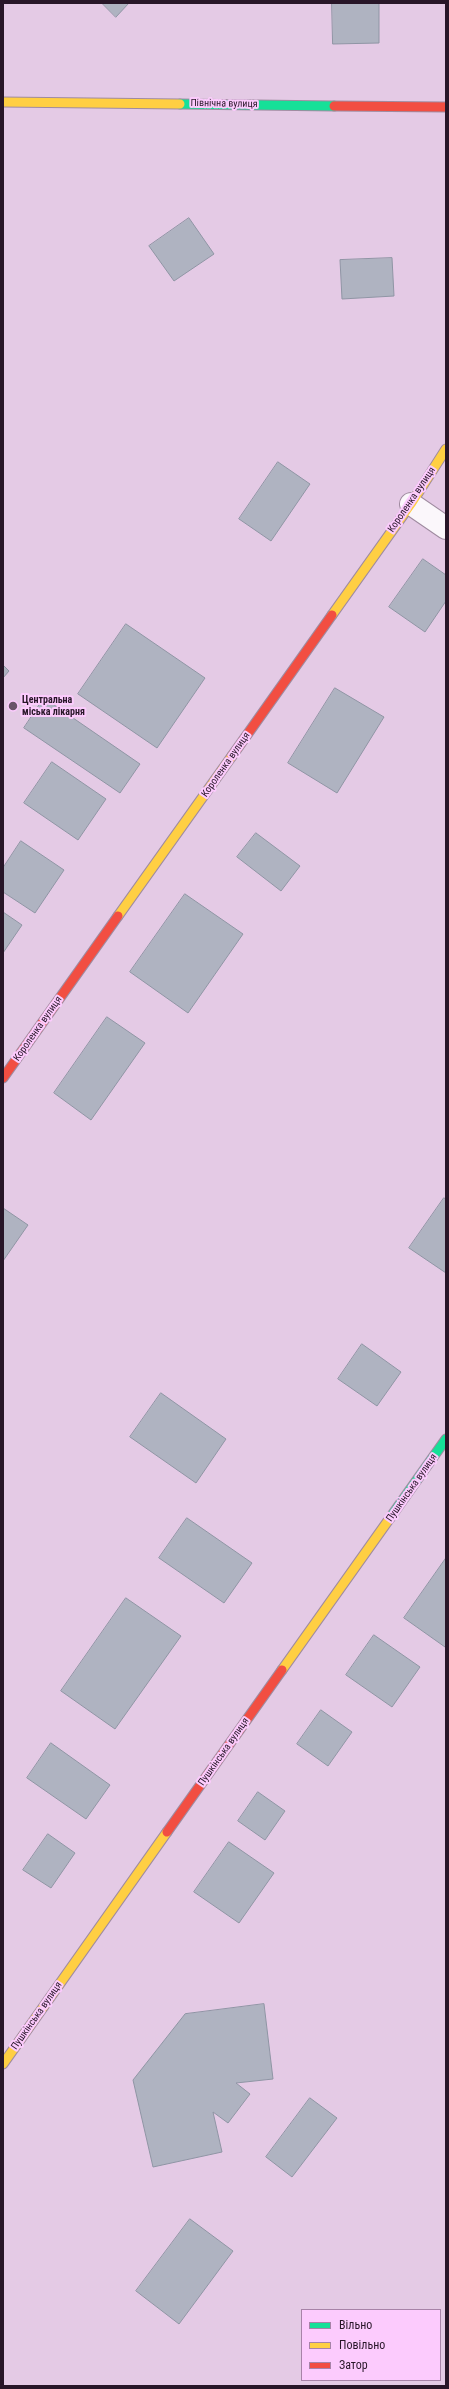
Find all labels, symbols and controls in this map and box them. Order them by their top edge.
street label: Північна вулиця [190,97,258,111]
street label: Короленка вулиця [386,465,438,535]
place label: Центральна міська лікарня [22,694,85,718]
marker: Центральна міська лікарня [7,700,19,712]
street label: Короленка вулиця [199,730,253,800]
street label: Короленка вулиця [11,994,65,1064]
street label: Пушкінська вулиця [384,1452,440,1524]
street label: Пушкінська вулиця [196,1716,252,1788]
street label: Пушкінська вулиця [9,1980,65,2052]
legend [301,2309,441,2381]
text: Вільно [339,2318,372,2332]
text: Повільно [339,2338,385,2352]
text: Затор [339,2358,368,2372]

